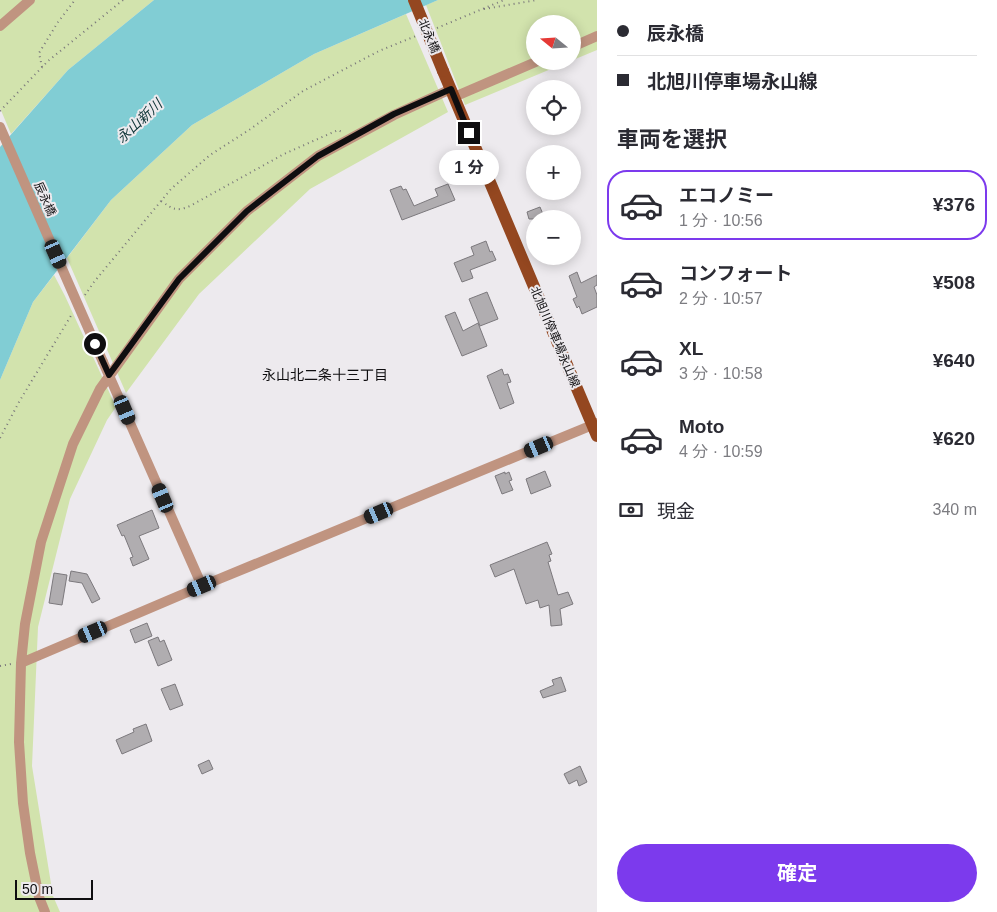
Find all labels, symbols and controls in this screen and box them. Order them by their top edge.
north arrow [526,15,581,70]
map controls [526,15,581,265]
street label: 北永橋 [416,17,442,55]
text: 辰永橋 [647,23,704,44]
text: 北旭川停車場永山線 [647,71,818,92]
button: locate [526,80,581,135]
water label: 永山新川 [113,95,166,146]
route end [458,122,480,144]
text: 車両を選択 [617,127,727,152]
button: + [526,145,581,200]
callout: 1 分 [439,150,499,186]
text: 1 分 [454,159,484,176]
street label: 辰永橋 [31,180,59,218]
icon: car [619,183,664,228]
text: エコノミー [679,185,774,206]
text: ¥376 [933,194,975,215]
button: − [526,210,581,265]
text: 1 分 · 10:56 [679,212,763,229]
car [43,237,68,271]
icon: car [619,261,664,306]
text: コンフォート [679,263,792,284]
text: ¥508 [933,272,975,293]
street label: 北旭川停車場永山線 [527,285,583,389]
text: 2 分 · 10:57 [679,290,763,307]
route start [84,333,106,355]
text: XL [679,338,703,359]
icon: car [619,339,664,384]
text: ¥640 [933,350,975,371]
text: 3 分 · 10:58 [679,365,763,382]
district label: 永山北二条十三丁目 [262,367,388,383]
car [112,393,137,427]
text: Moto [679,416,724,437]
icon: car [619,417,664,462]
text: ¥620 [933,428,975,449]
car [522,434,555,460]
text: 4 分 · 10:59 [679,443,763,460]
car [150,481,175,515]
icon: cash [617,496,645,524]
car [362,500,395,526]
text: 現金 [657,501,695,522]
text: 340 m [933,501,977,518]
car [185,573,218,599]
car [76,619,109,645]
button: 確定 [617,844,977,902]
scale bar [15,877,92,900]
text: 50 m [22,881,53,897]

